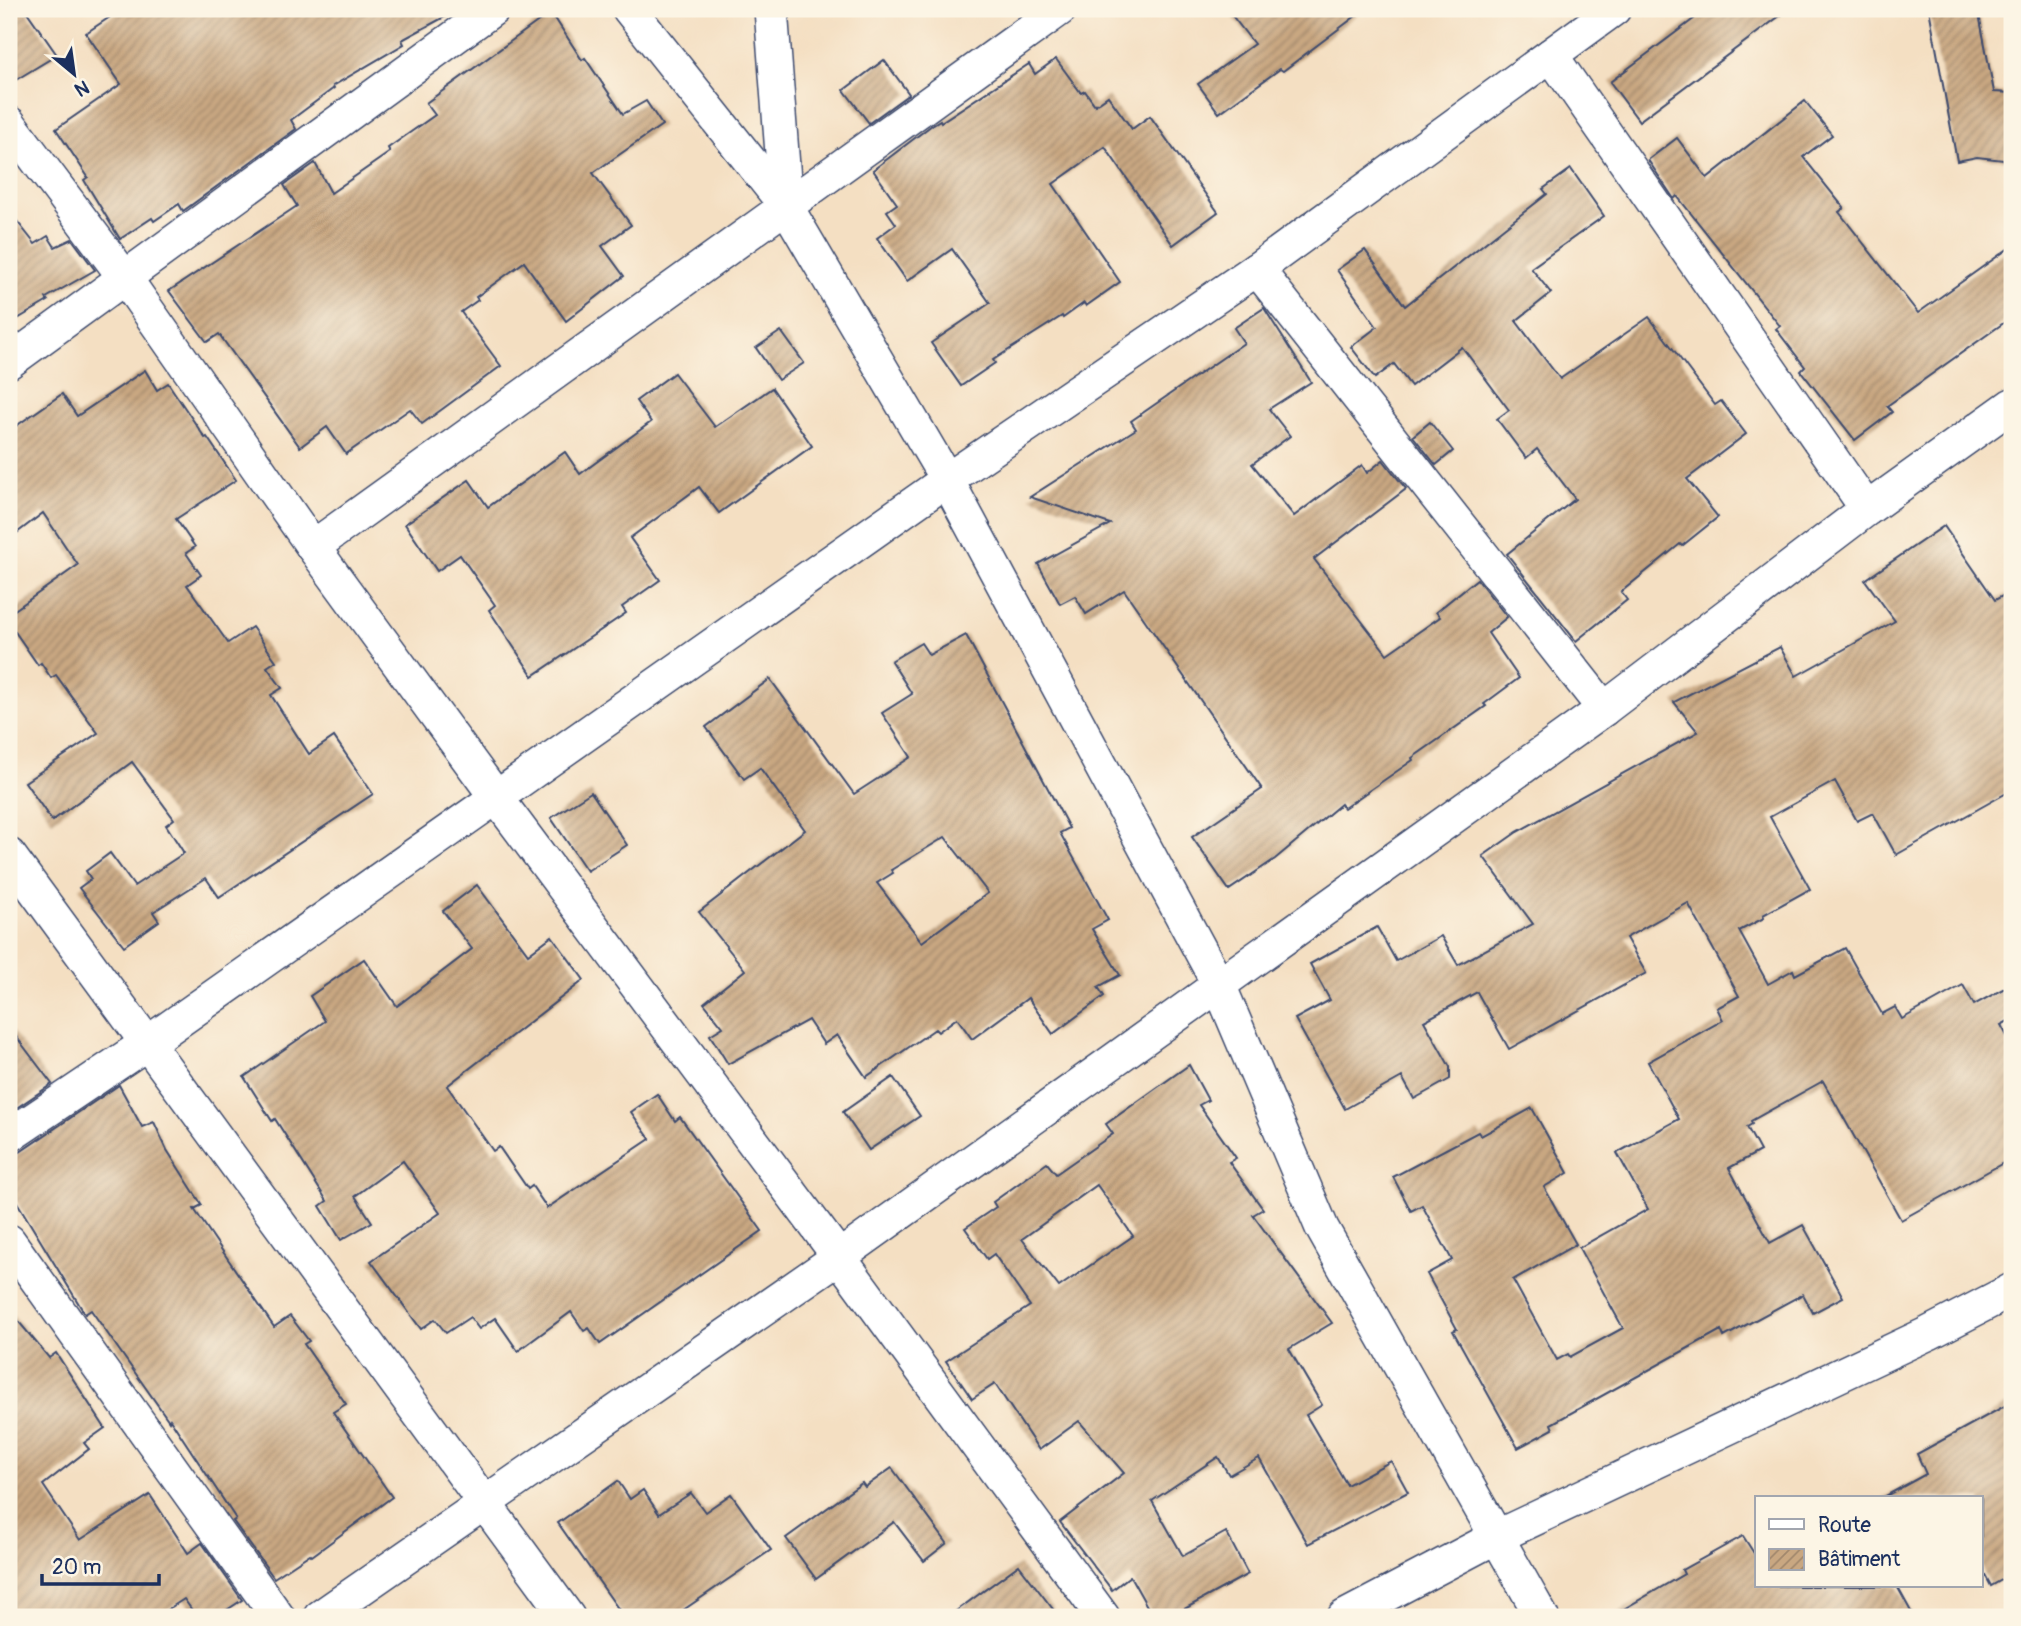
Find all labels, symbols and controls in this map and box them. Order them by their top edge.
north arrow [38,38,108,108]
text: N [70,74,93,102]
legend [1755,1496,1982,1588]
text: Route [1818,1512,1871,1539]
scale bar [42,1542,159,1586]
text: Bâtiment [1818,1546,1901,1573]
text: 20 m [52,1554,101,1581]

